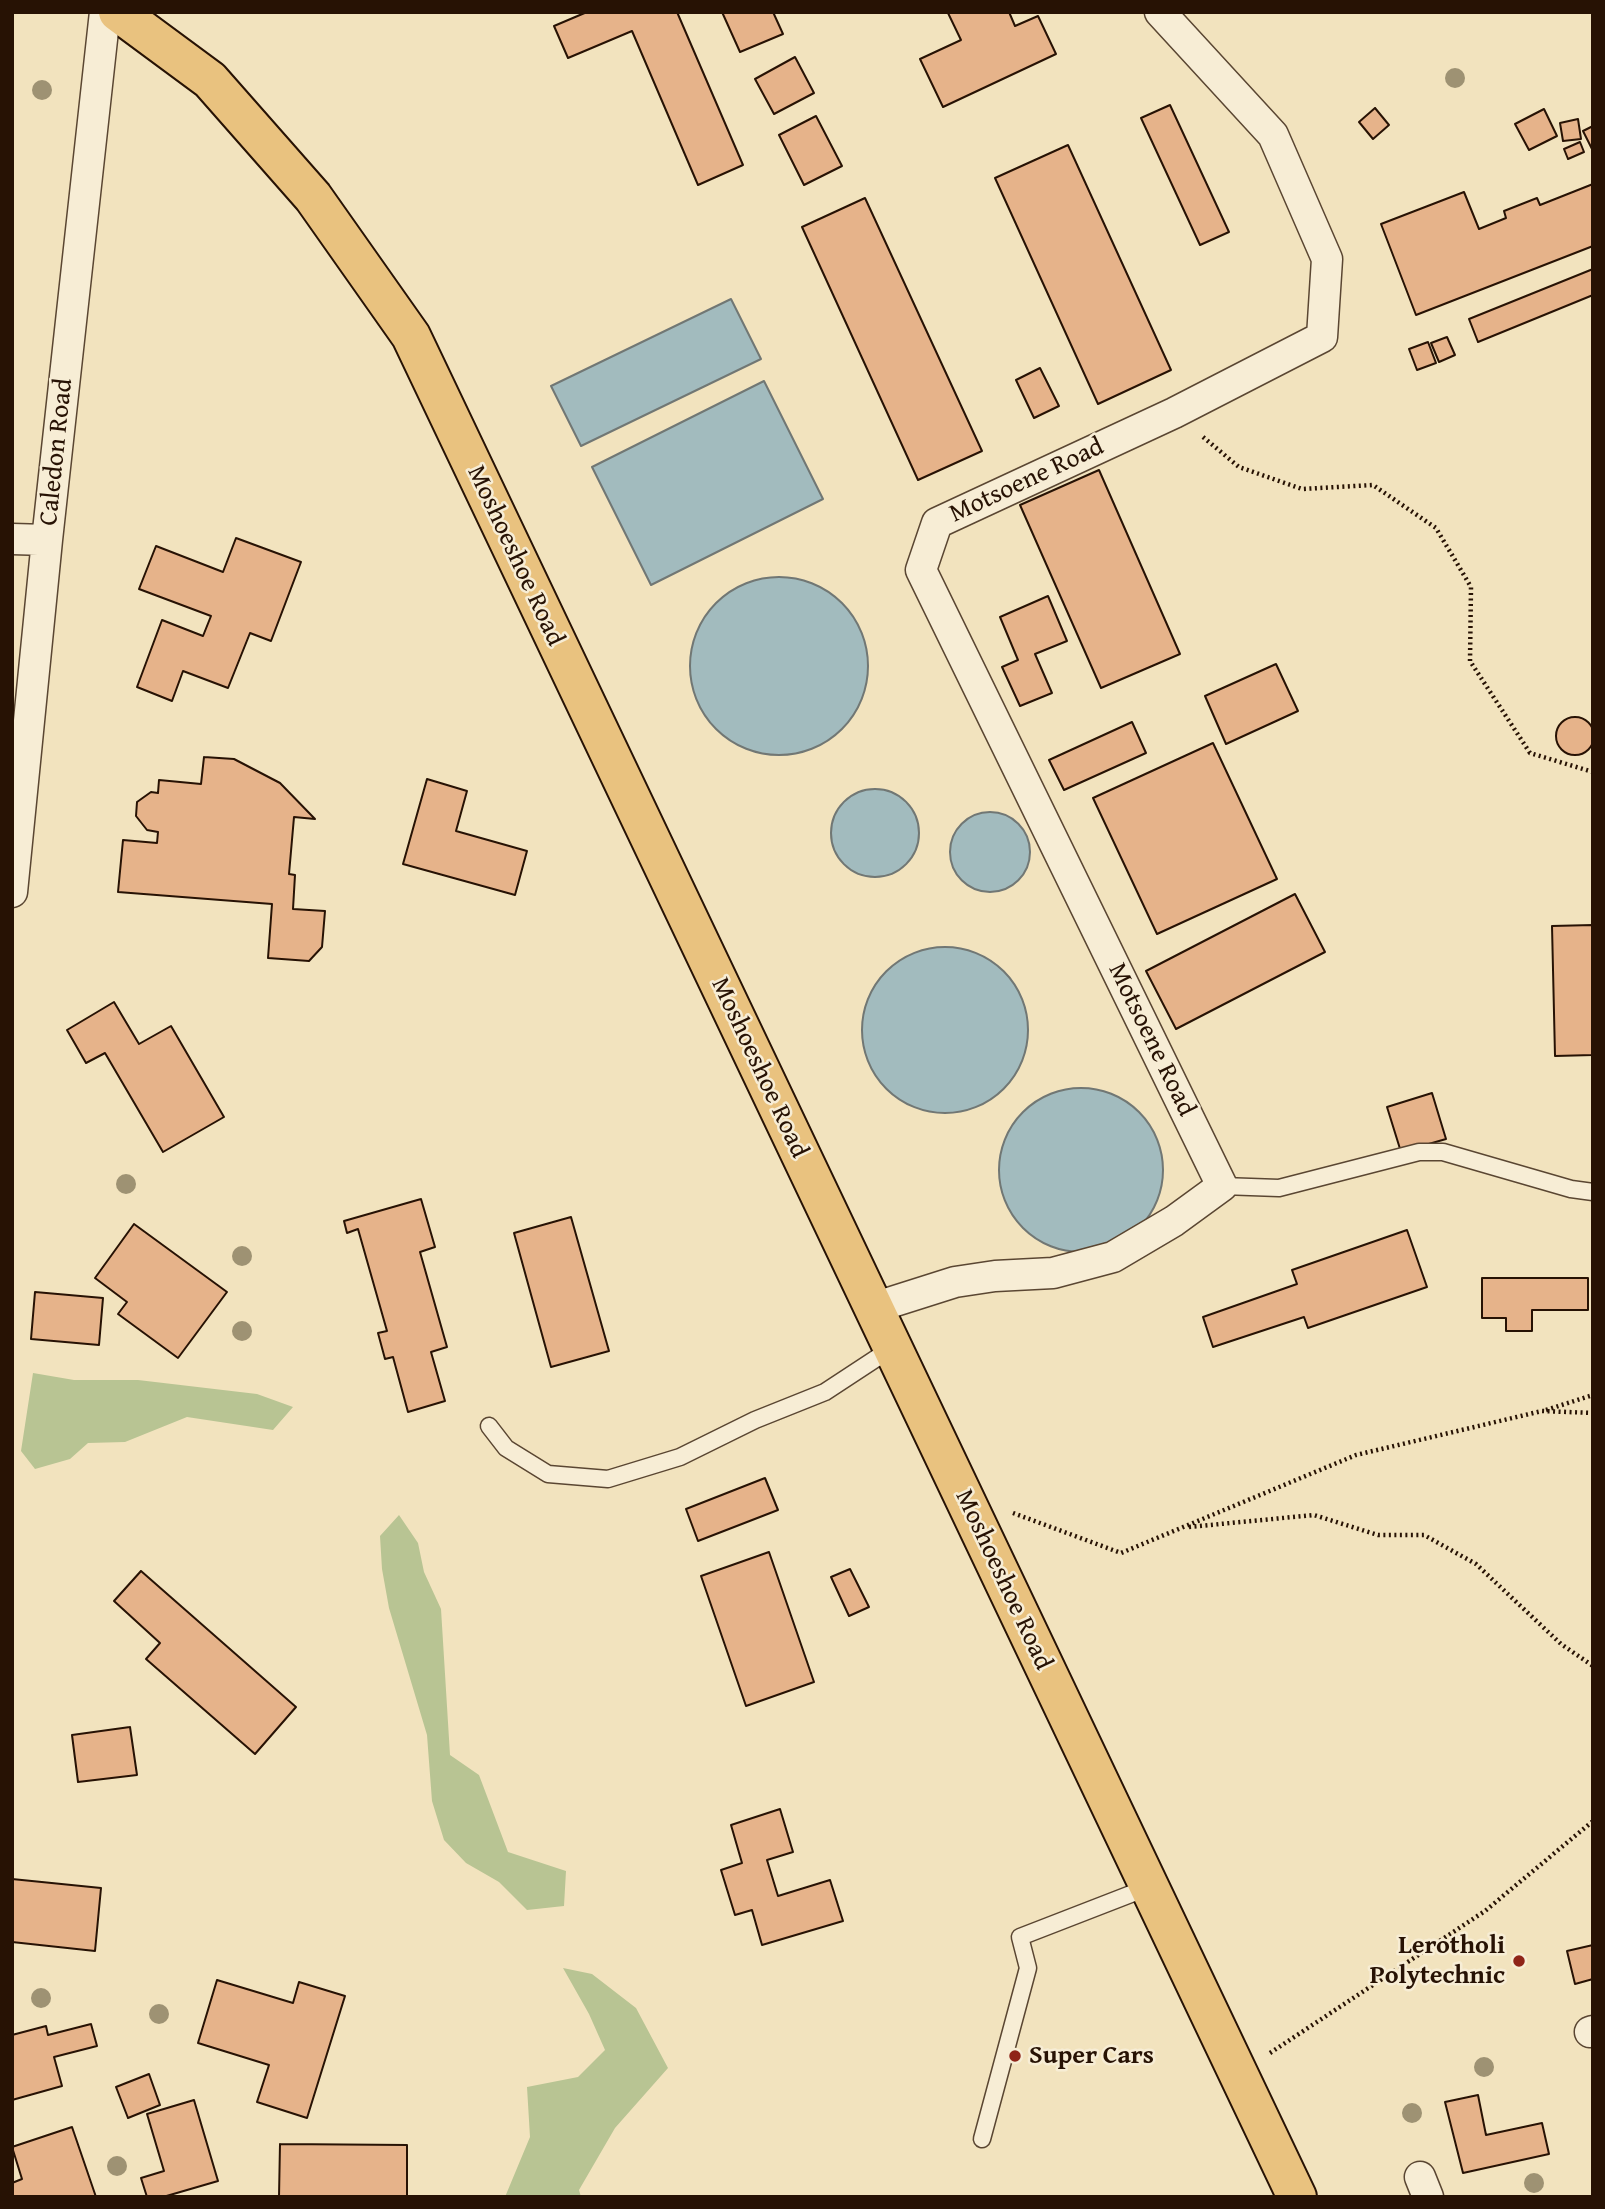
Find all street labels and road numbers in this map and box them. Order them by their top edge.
street label: Caledon Road [34,377,80,527]
street label: Motsoene Road [945,432,1109,530]
street label: Moshoeshoe Road [460,461,570,651]
street label: Motsoene Road [1100,958,1202,1122]
street label: Moshoeshoe Road [704,973,814,1163]
street label: Moshoeshoe Road [948,1485,1058,1675]

